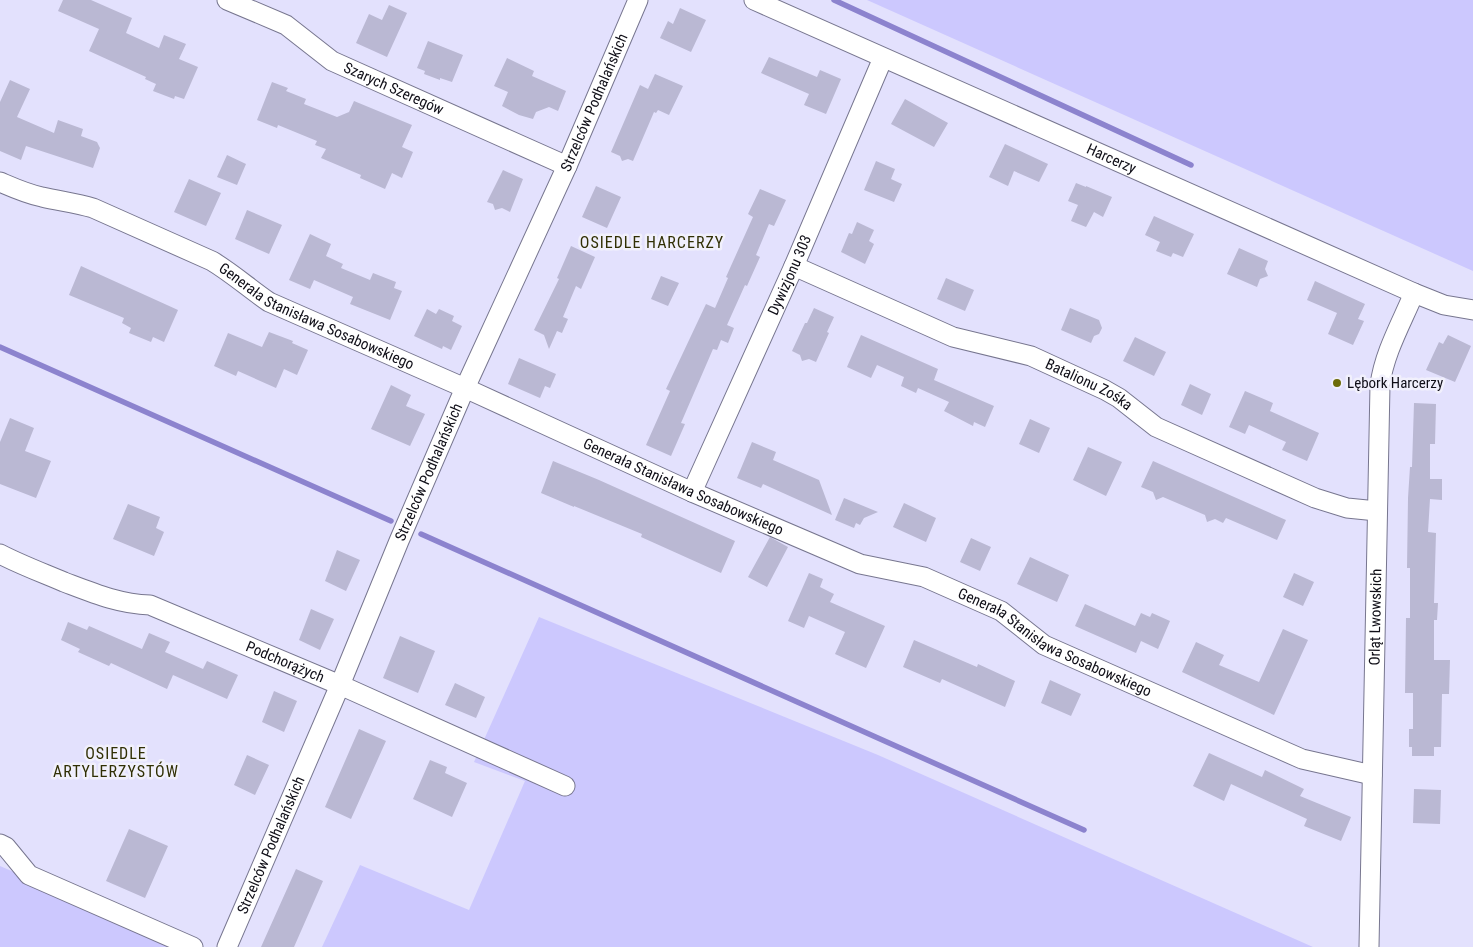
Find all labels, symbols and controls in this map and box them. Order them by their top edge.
street label: Strzelców Podhalańskich [557,31,632,174]
street label: Szarych Szeregów [341,58,447,119]
street label: Harcerzy [1084,140,1139,177]
street label: Dywizjonu 303 [764,232,815,318]
district label: OSIEDLE HARCERZY [580,233,724,252]
street label: Generała Stanisława Sosabowskiego [215,259,417,373]
street label: Batalionu Zośka [1043,355,1136,414]
place label: Lębork Harcerzy [1347,374,1443,392]
marker: Lębork Harcerzy [1331,377,1343,389]
street label: Strzelców Podhalańskich [391,400,466,544]
street label: Generała Stanisława Sosabowskiego [580,434,786,539]
street label: Orląt Lwowskich [1366,568,1385,666]
street label: Generała Stanisława Sosabowskiego [955,584,1154,700]
street label: Podchorążych [243,637,327,686]
district label: OSIEDLE ARTYLERZYSTÓW [53,744,179,781]
street label: Strzelców Podhalańskich [233,773,309,917]

